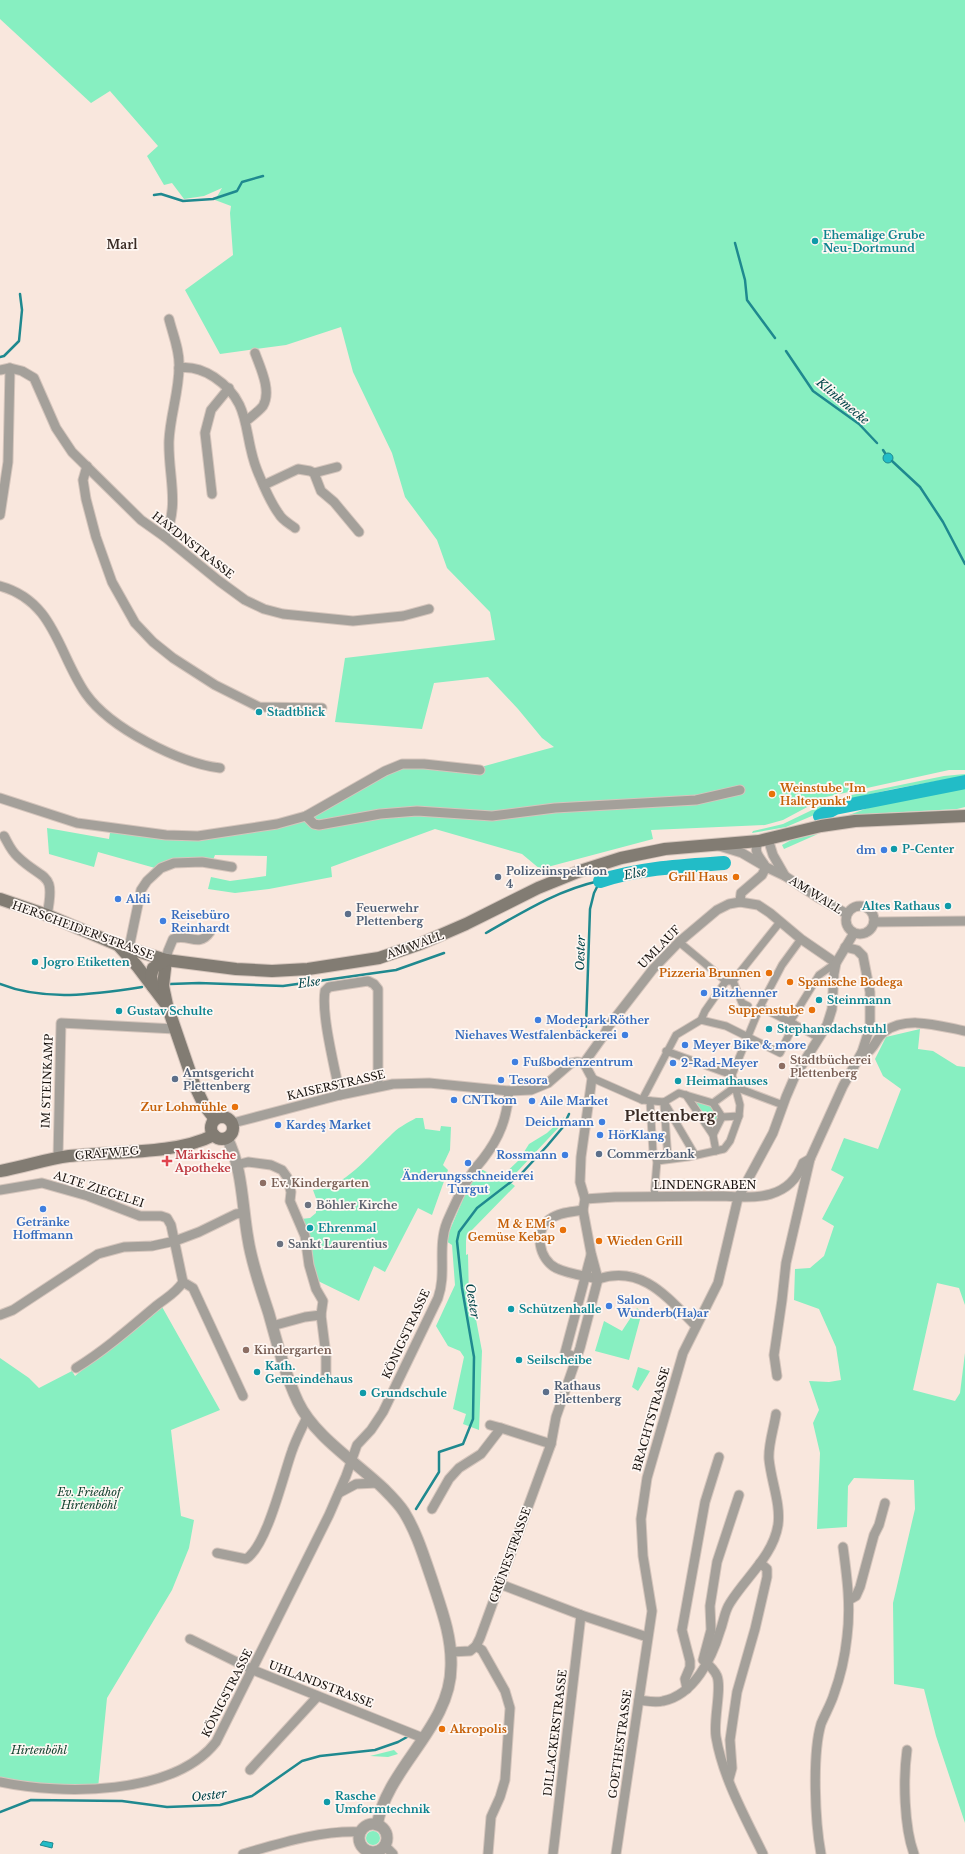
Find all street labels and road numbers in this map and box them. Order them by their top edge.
street label: HAYDNSTRASSE [149,509,237,581]
street label: AM WALL [786,873,845,917]
street label: HERSCHEIDER STRASSE [10,898,156,962]
street label: UMLAUF [635,922,683,971]
street label: AM WALL [384,928,446,962]
street label: IM STEINKAMP [38,1033,56,1129]
street label: KAISERSTRASSE [285,1067,387,1103]
street label: GRAFWEG [74,1143,140,1163]
street label: ALTE ZIEGELEI [51,1167,146,1210]
street label: LINDENGRABEN [654,1178,757,1192]
street label: KÖNIGSTRASSE [379,1287,433,1381]
street label: BRACHTSTRASSE [629,1365,673,1473]
street label: GRÜNESTRASSE [486,1505,534,1605]
street label: KÖNIGSTRASSE [199,1646,255,1740]
street label: UHLANDSTRASSE [267,1658,375,1710]
street label: DILLACKERSTRASSE [540,1669,570,1797]
street label: GOETHESTRASSE [605,1689,635,1799]

